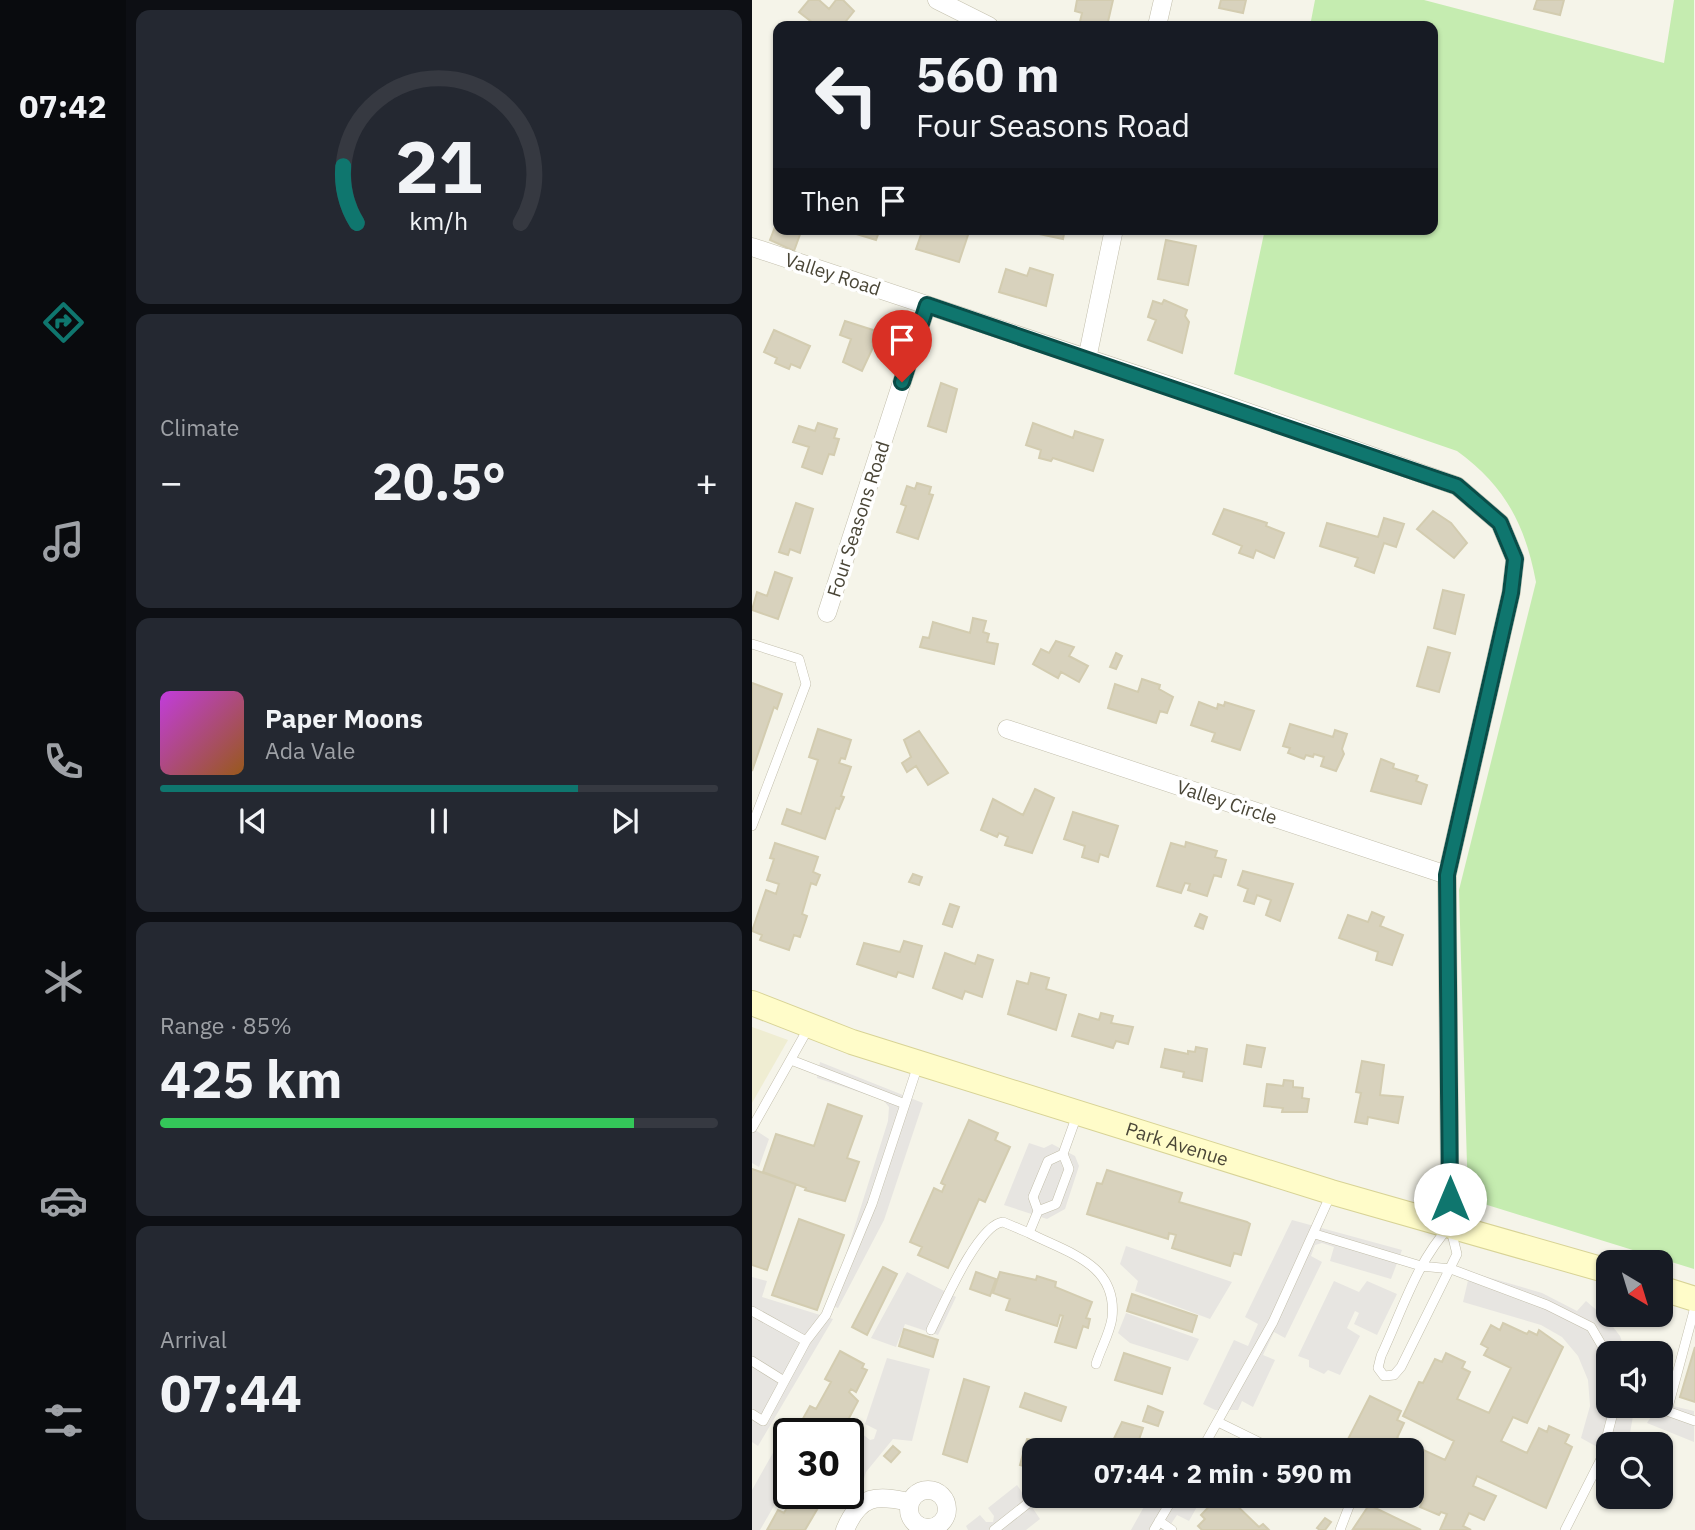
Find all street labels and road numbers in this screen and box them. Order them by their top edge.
street label: Valley Road [782,247,884,301]
street label: Four Seasons Road [821,438,895,600]
street label: Valley Circle [1174,774,1280,830]
street label: Park Avenue [1123,1116,1231,1171]

